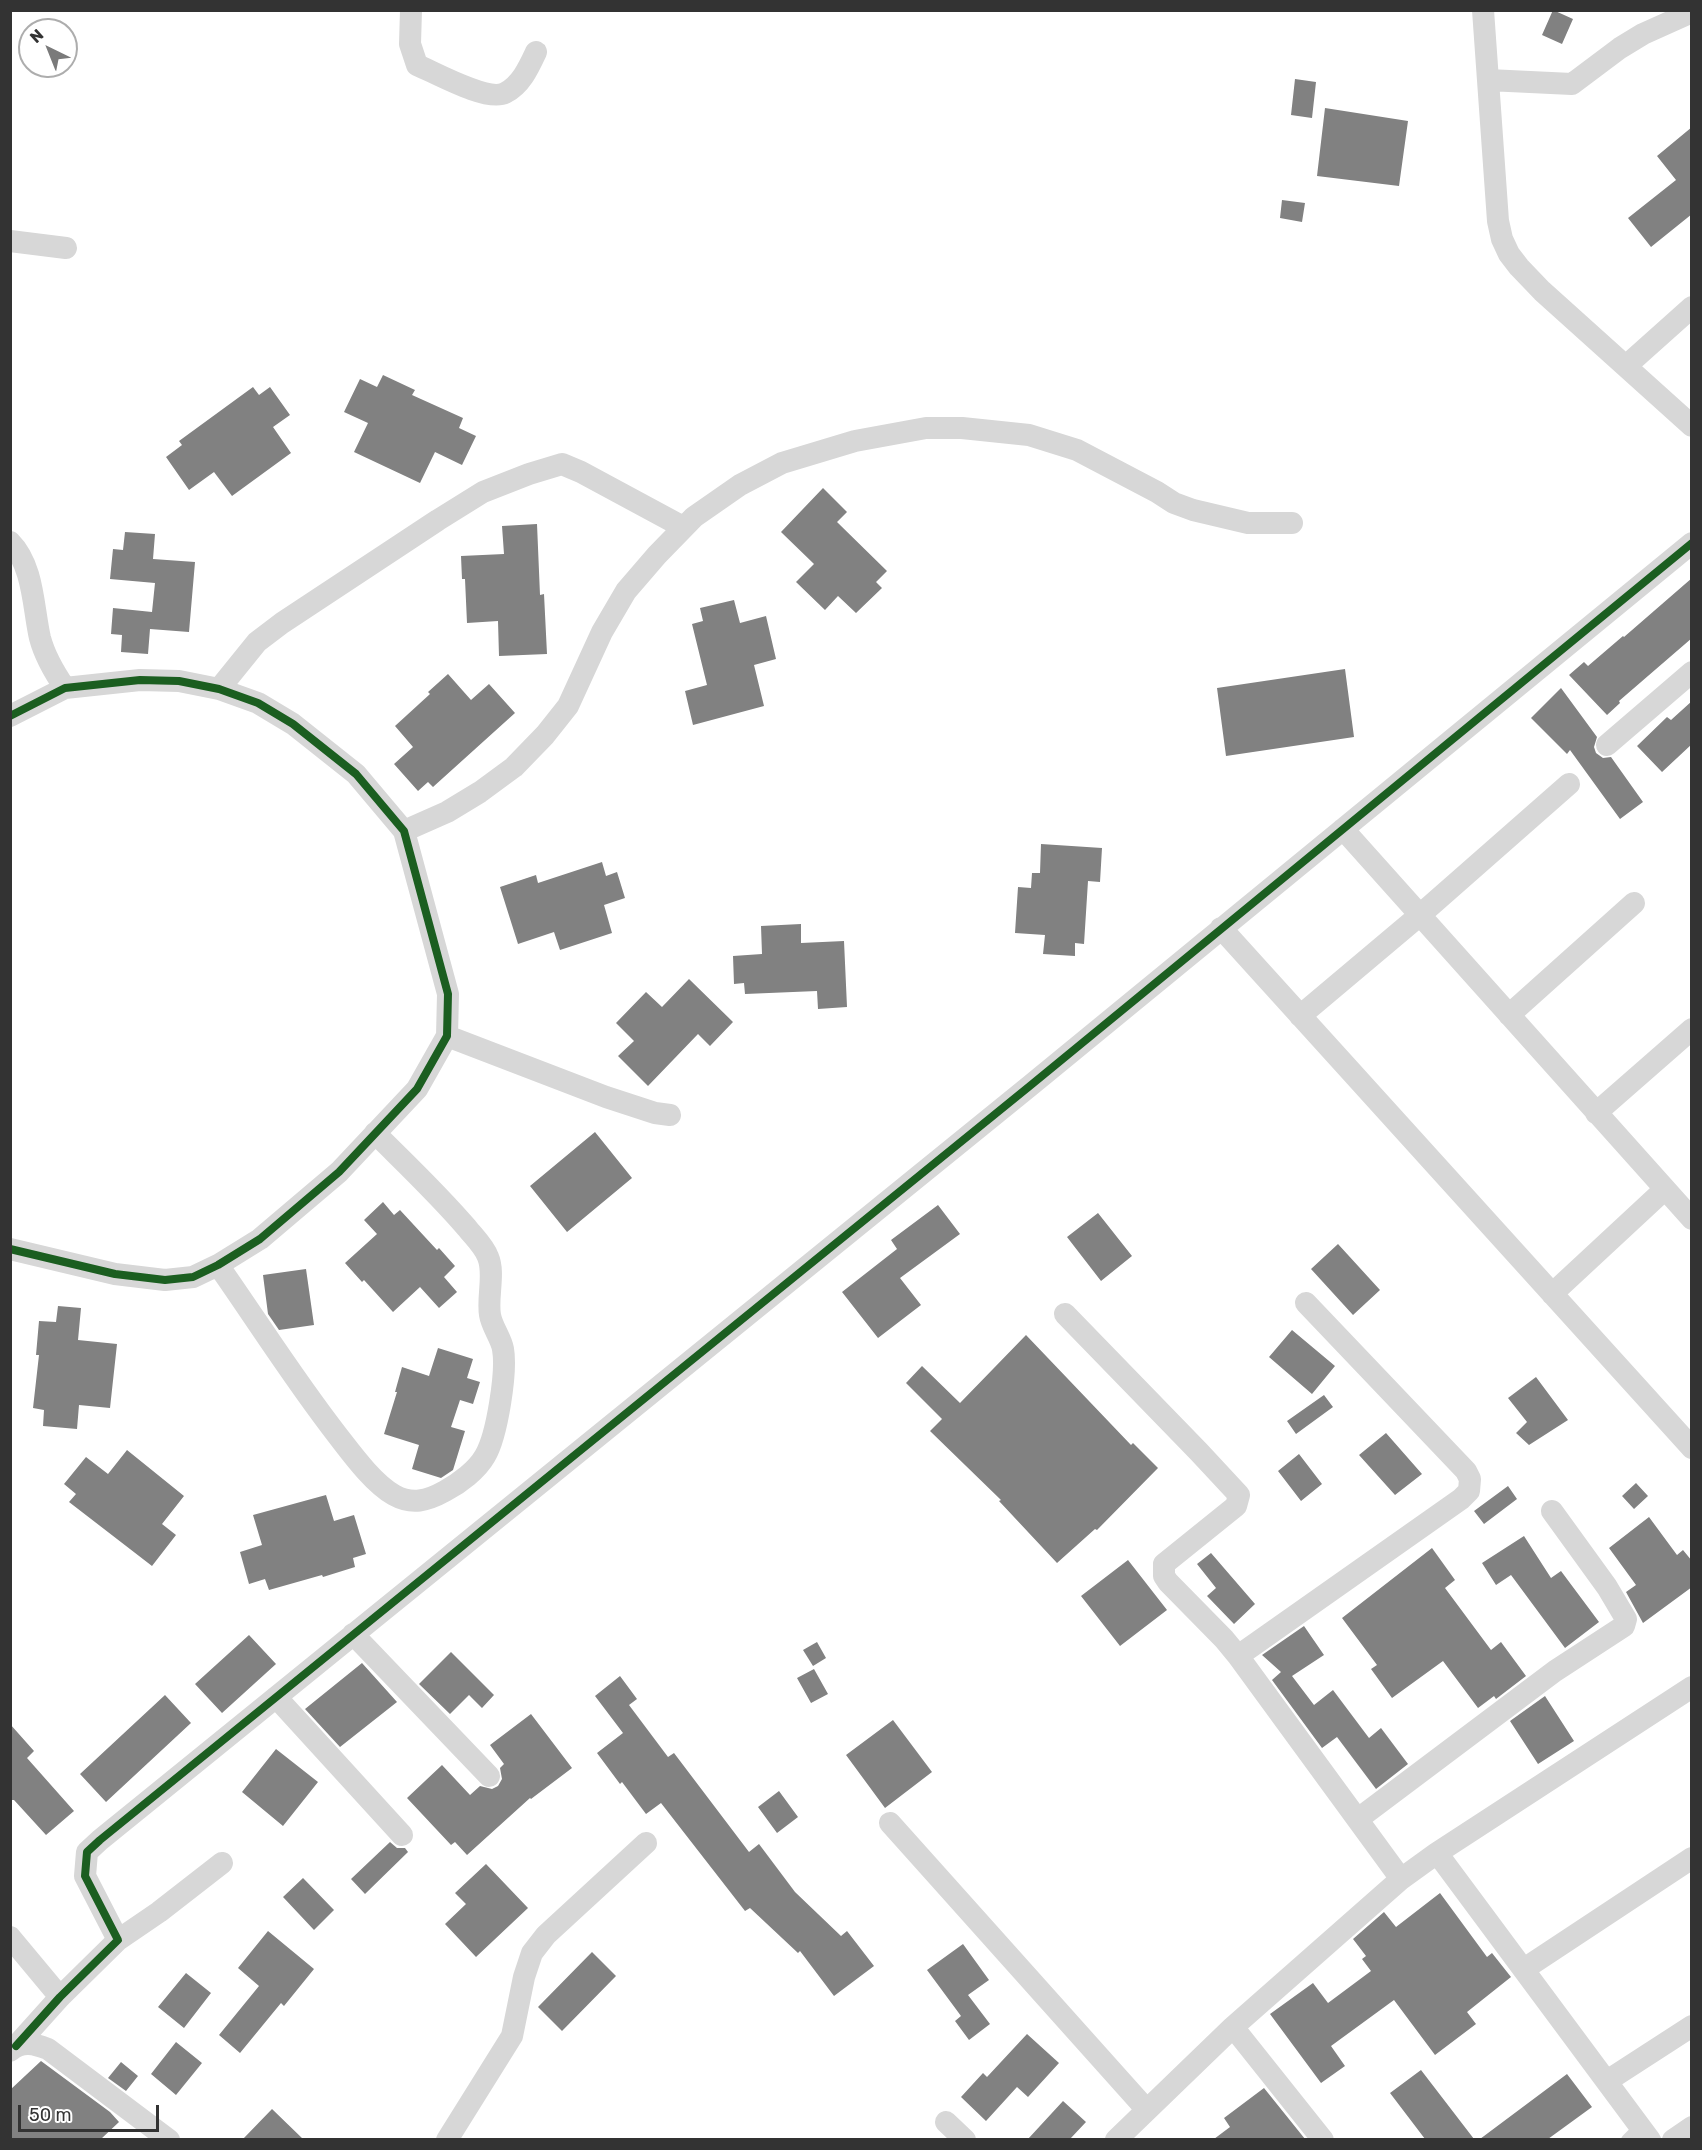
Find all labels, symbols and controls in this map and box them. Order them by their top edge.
north arrow [18,18,78,78]
text: N [26,25,47,47]
scale bar [21,2093,162,2131]
text: 50 m [29,2104,72,2126]

